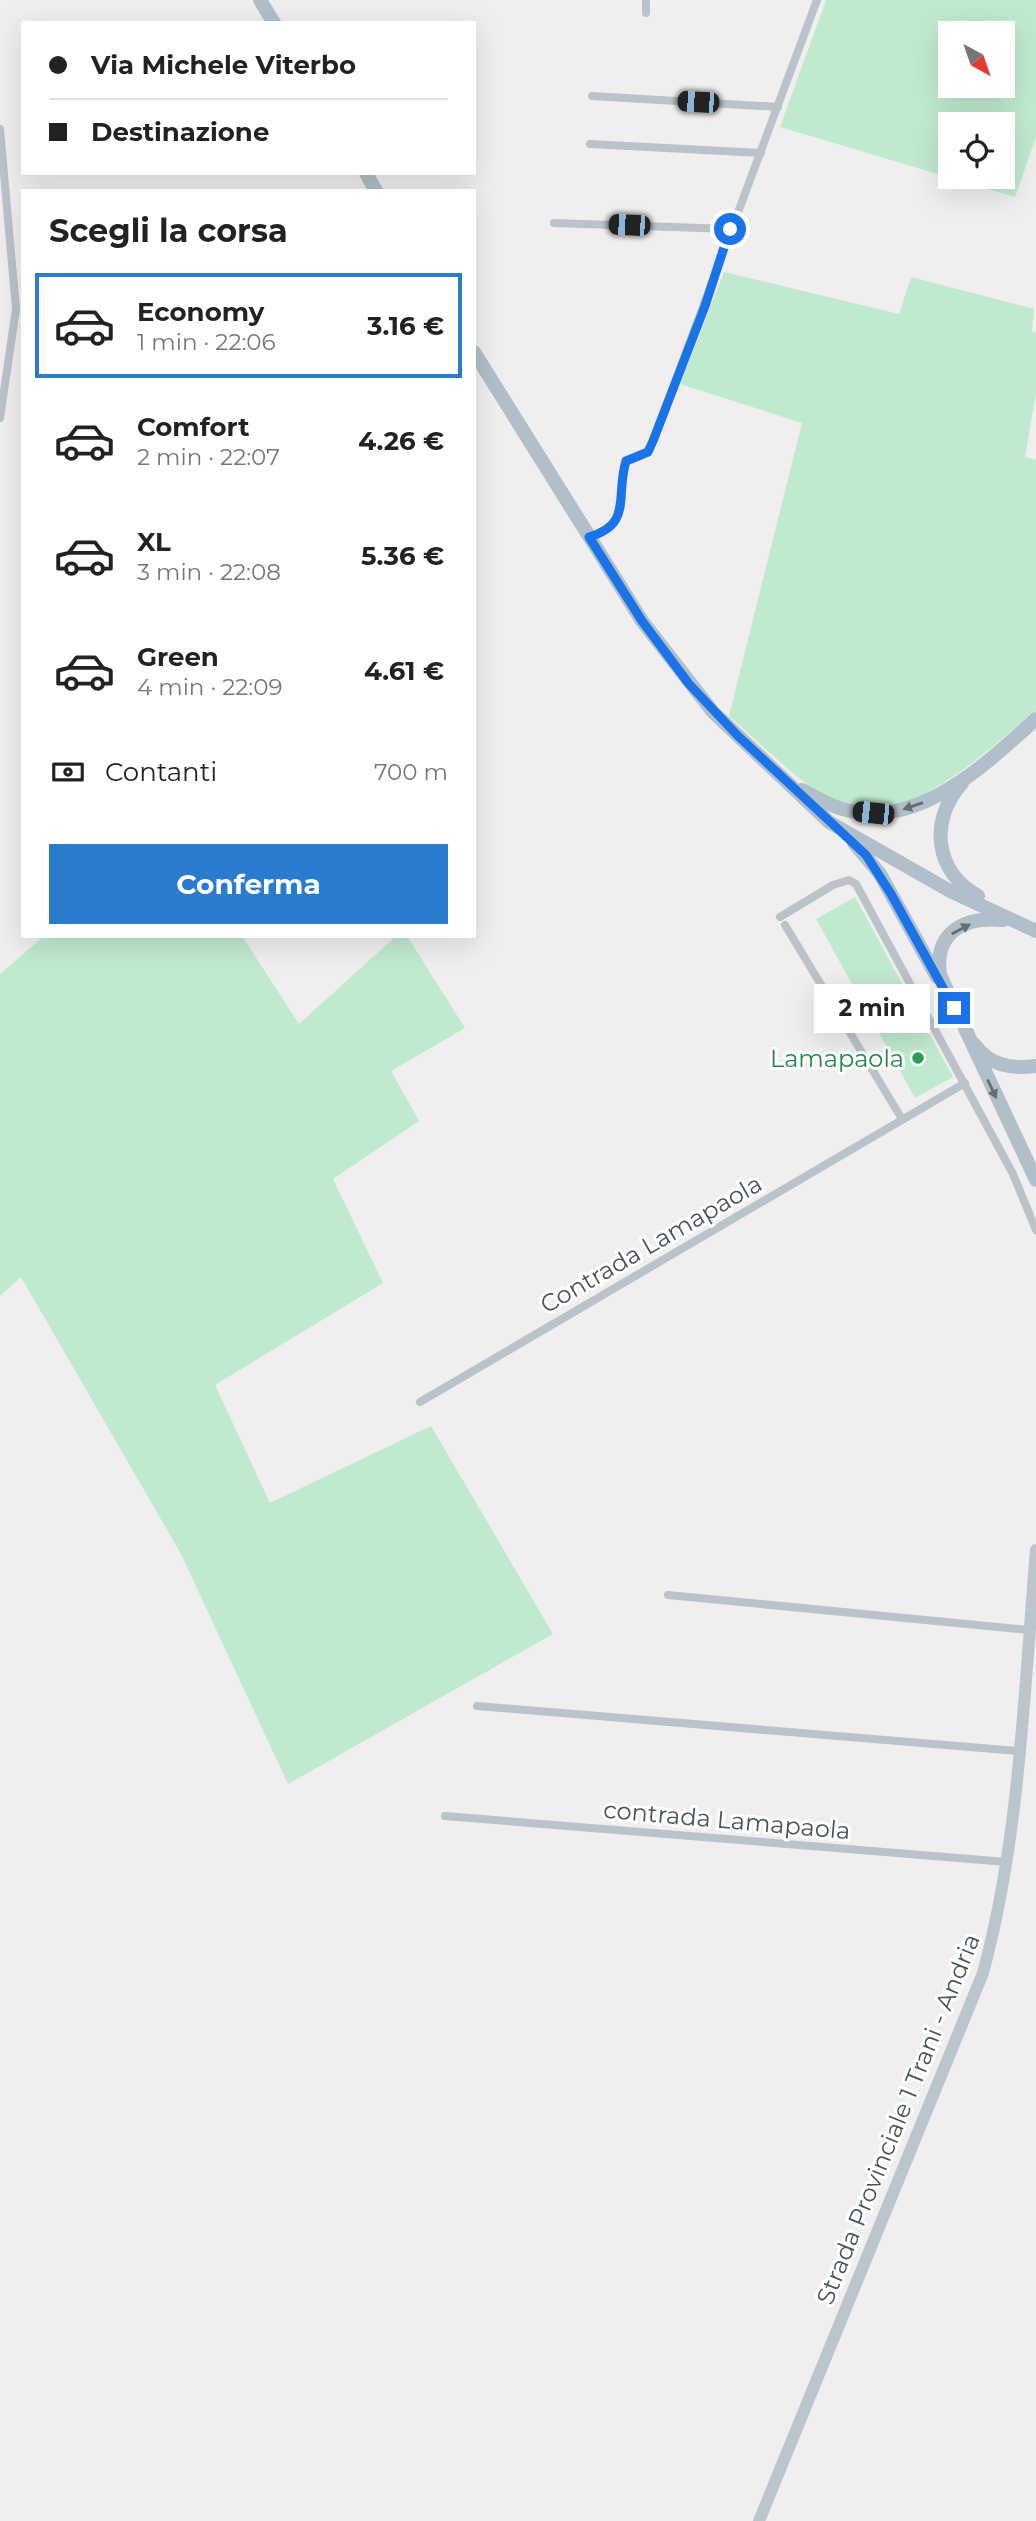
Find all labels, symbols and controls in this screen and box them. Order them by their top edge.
north arrow [938,21,1015,98]
map controls [938,21,1015,189]
text: Via Michele Viterbo [91,49,356,81]
car [677,90,720,114]
button: locate [938,112,1015,189]
text: Destinazione [91,116,269,148]
text: Scegli la corsa [49,211,288,250]
route start [714,213,746,245]
car [608,214,651,236]
icon: car [53,294,116,357]
text: Economy [137,296,264,328]
text: 3.16 € [367,310,444,342]
text: 1 min · 22:06 [137,328,276,356]
icon: car [53,409,116,472]
text: Comfort [137,411,249,443]
text: 4.26 € [358,425,444,457]
text: 2 min · 22:07 [137,443,280,471]
icon: car [53,524,116,587]
text: XL [137,526,171,558]
text: 5.36 € [361,540,444,572]
text: 3 min · 22:08 [137,558,281,586]
icon: car [53,639,116,702]
text: Green [137,641,219,673]
text: 4.61 € [364,655,444,687]
text: 4 min · 22:09 [137,673,282,701]
icon: cash [49,753,87,791]
text: Contanti [105,756,217,788]
text: 700 m [374,758,448,786]
car [852,800,895,826]
one-way arrow [902,801,923,812]
button: Conferma [49,844,448,924]
one-way arrow [951,923,971,935]
callout: 2 min [814,984,930,1032]
route end [938,992,970,1024]
text: 2 min [838,994,906,1022]
place label: Lamapaola [770,1044,904,1073]
marker: Lamapaola [910,1050,926,1066]
one-way arrow [987,1079,998,1099]
street label: Contrada Lamapaola [535,1169,767,1319]
street label: contrada Lamapaola [602,1795,852,1845]
street label: Strada Provinciale 1 Trani - Andria [810,1930,986,2308]

